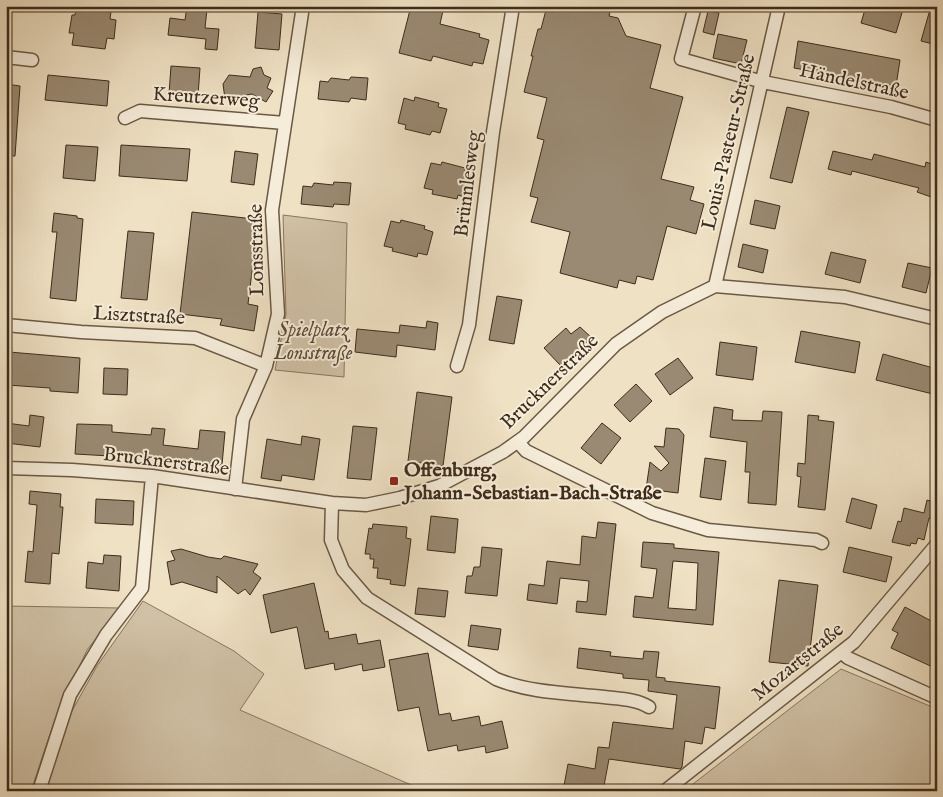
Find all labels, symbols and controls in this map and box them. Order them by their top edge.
street label: Louis-Pasteur-Straße [697,52,761,232]
street label: Händelstraße [797,58,911,106]
street label: Kreutzerweg [152,82,261,114]
street label: Brünnlesweg [449,128,487,239]
street label: Lonsstraße [244,204,270,296]
street label: Lisztstraße [92,301,186,331]
park label: Spielplatz Lonsstraße [273,318,353,366]
street label: Brucknerstraße [496,329,604,435]
street label: Brucknerstraße [102,442,230,482]
place label: Offenburg, Johann-Sebastian-Bach-Straße [401,458,663,506]
marker: Offenburg, Johann-Sebastian-Bach-Straße [388,475,400,487]
street label: Mozartstraße [747,617,849,707]

